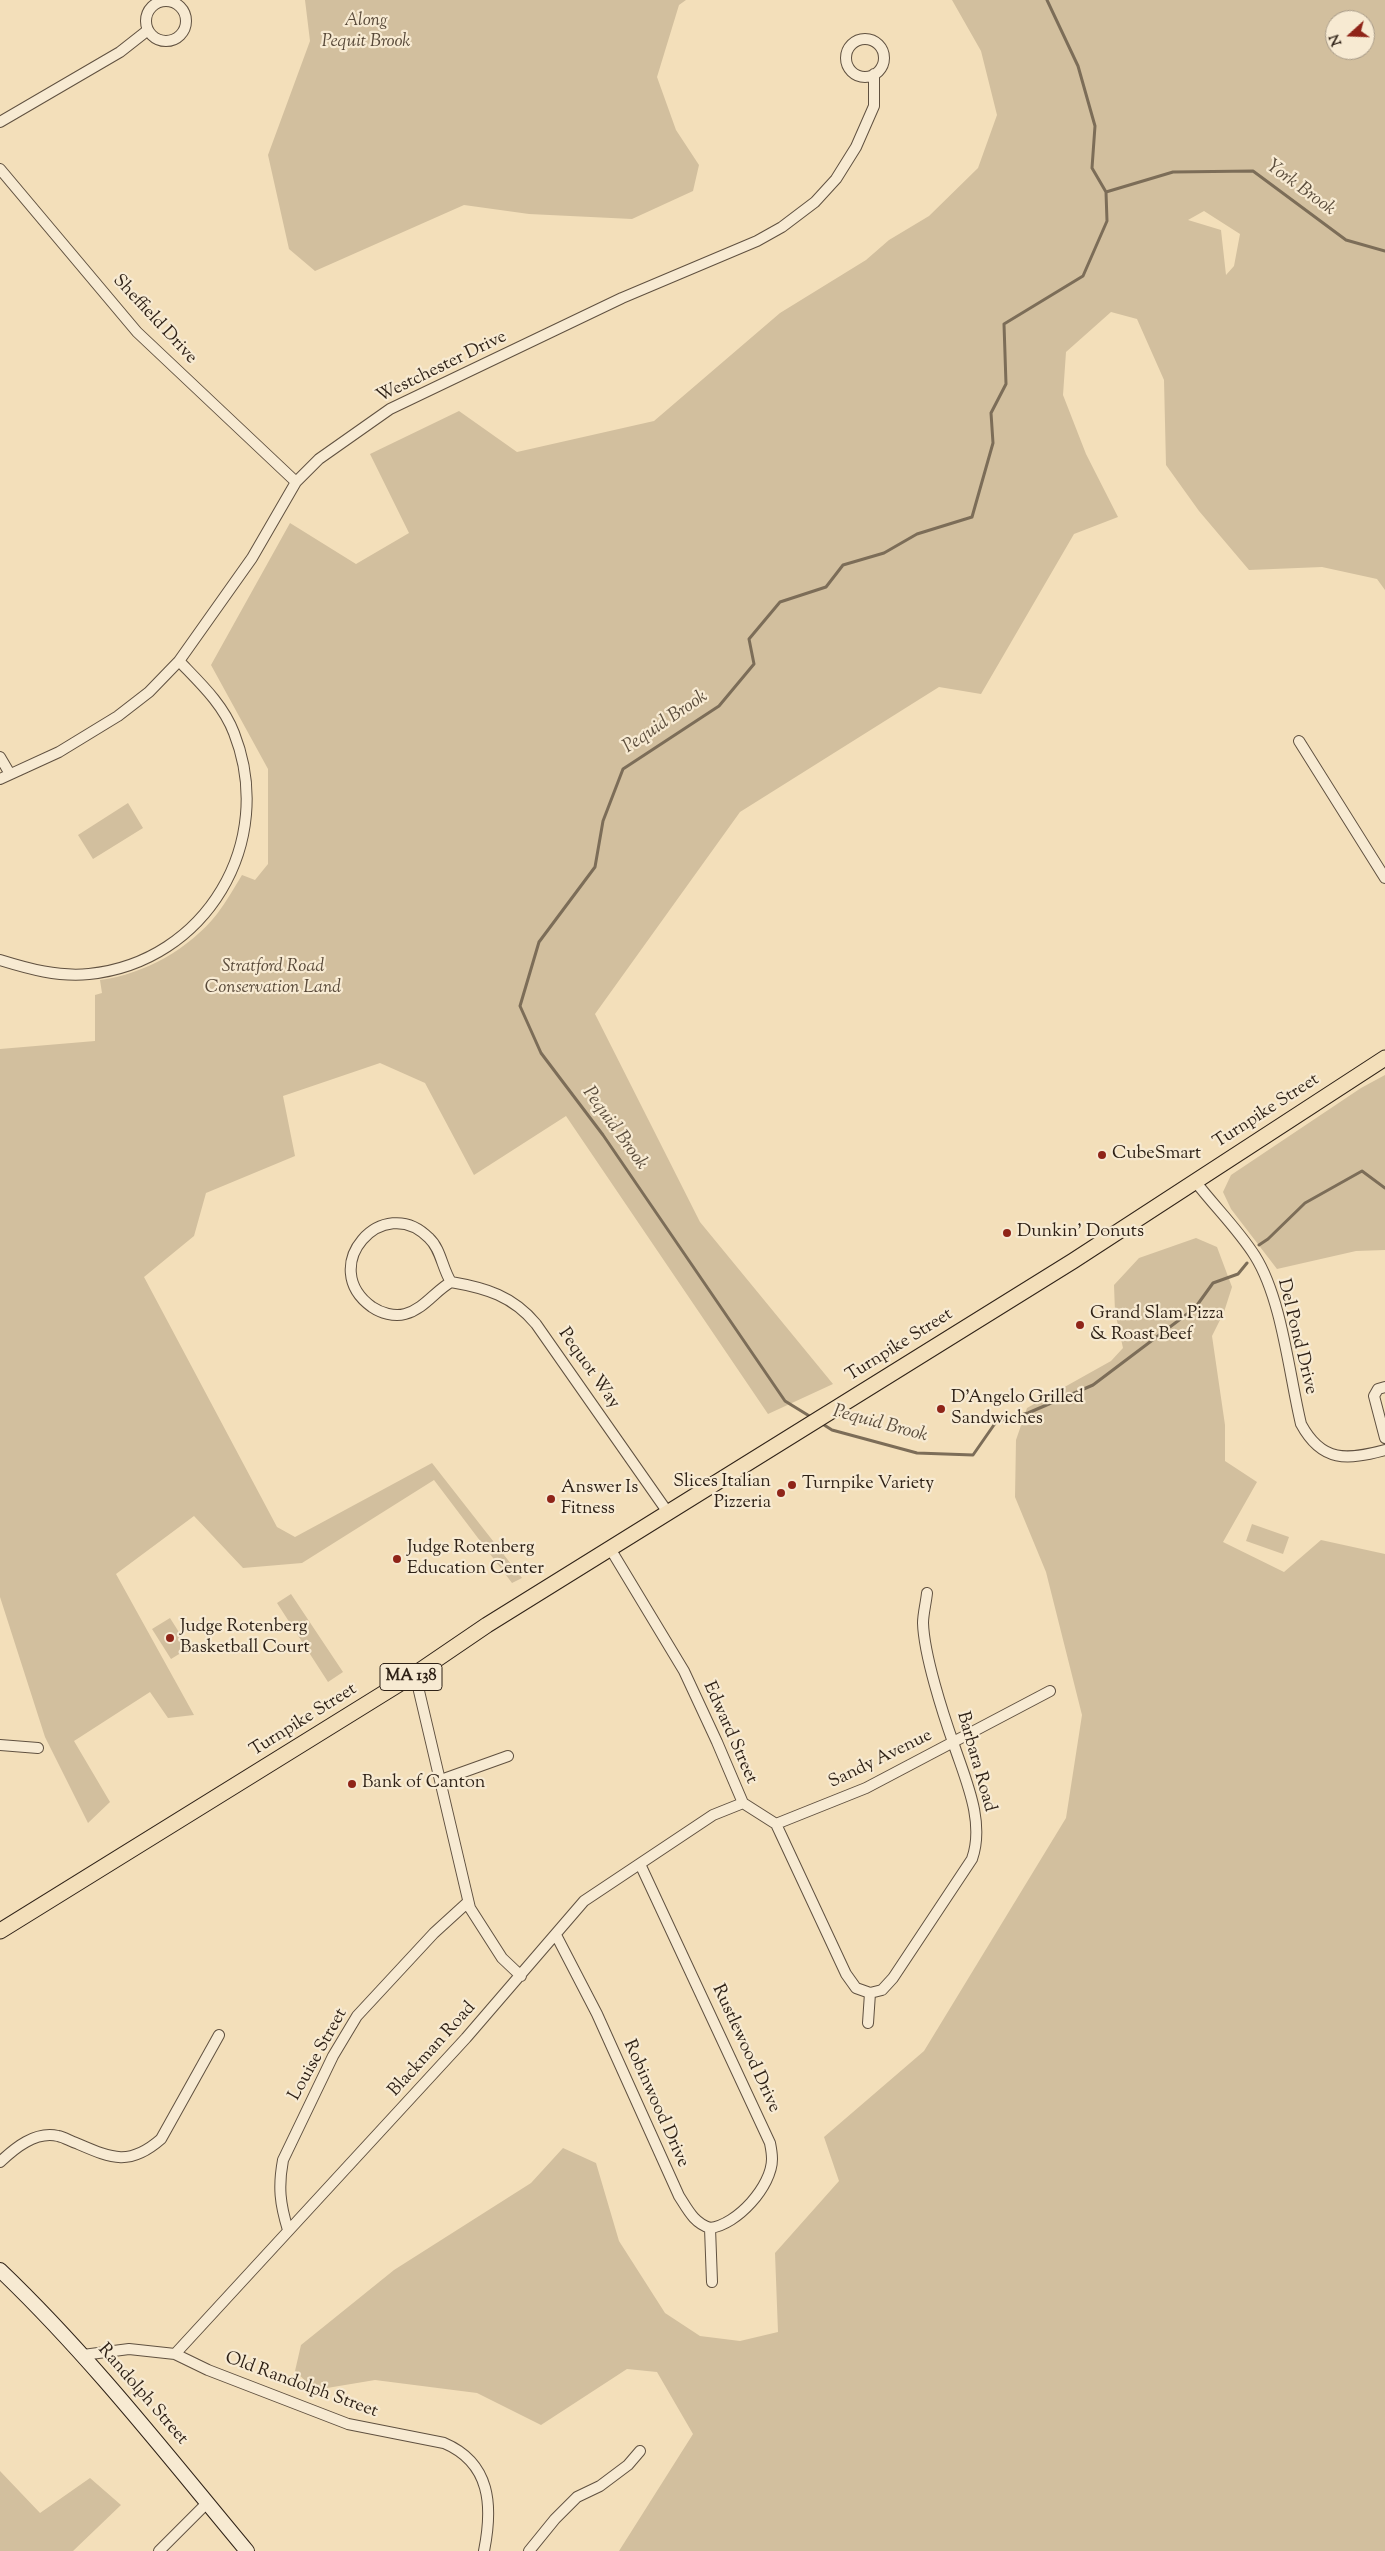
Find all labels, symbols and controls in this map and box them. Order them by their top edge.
north arrow [1325,10,1375,60]
park label: Along Pequit Brook [322,11,410,54]
text: N [1326,31,1348,48]
water label: York Brook [1261,156,1339,222]
street label: Sheffield Drive [107,271,201,369]
street label: Westchester Drive [373,327,511,409]
water label: Pequid Brook [619,686,713,760]
park label: Stratford Road Conservation Land [205,957,341,1000]
street label: Turnpike Street [1210,1070,1324,1154]
water label: Pequid Brook [576,1083,652,1175]
place label: CubeSmart [1112,1144,1201,1166]
marker: CubeSmart [1096,1149,1108,1161]
place label: Dunkin' Donuts [1017,1222,1144,1244]
marker: Dunkin' Donuts [1001,1227,1013,1239]
street label: Del Pond Drive [1271,1277,1321,1397]
place label: Grand Slam Pizza & Roast Beef [1090,1304,1224,1346]
street label: Turnpike Street [843,1305,957,1387]
marker: Grand Slam Pizza & Roast Beef [1074,1319,1086,1331]
street label: Pequot Way [552,1324,624,1414]
place label: D'Angelo Grilled Sandwiches [951,1388,1084,1430]
water label: Pequid Brook [830,1401,930,1449]
marker: D'Angelo Grilled Sandwiches [935,1403,947,1415]
place label: Slices Italian Pizzeria [673,1472,771,1515]
place label: Turnpike Variety [802,1474,934,1496]
place label: Answer Is Fitness [561,1478,638,1520]
marker: Turnpike Variety [786,1479,798,1491]
marker: Slices Italian Pizzeria [775,1487,787,1499]
marker: Answer Is Fitness [545,1493,557,1505]
place label: Judge Rotenberg Education Center [407,1538,544,1580]
marker: Judge Rotenberg Education Center [391,1553,403,1565]
place label: Judge Rotenberg Basketball Court [180,1617,310,1660]
marker: Judge Rotenberg Basketball Court [164,1632,176,1644]
road number: MA 138 [380,1664,442,1690]
street label: Edward Street [697,1679,761,1787]
street label: Turnpike Street [247,1680,361,1762]
street label: Barbara Road [950,1709,1000,1815]
street label: Sandy Avenue [826,1726,936,1794]
place label: Bank of Canton [362,1773,485,1795]
marker: Bank of Canton [346,1778,358,1790]
street label: Rustlewood Drive [706,1981,784,2117]
street label: Blackman Road [385,1998,481,2102]
street label: Louise Street [285,2005,353,2105]
street label: Robinwood Drive [617,2037,693,2171]
street label: Randolph Street [92,2340,192,2450]
street label: Old Randolph Street [222,2348,380,2424]

